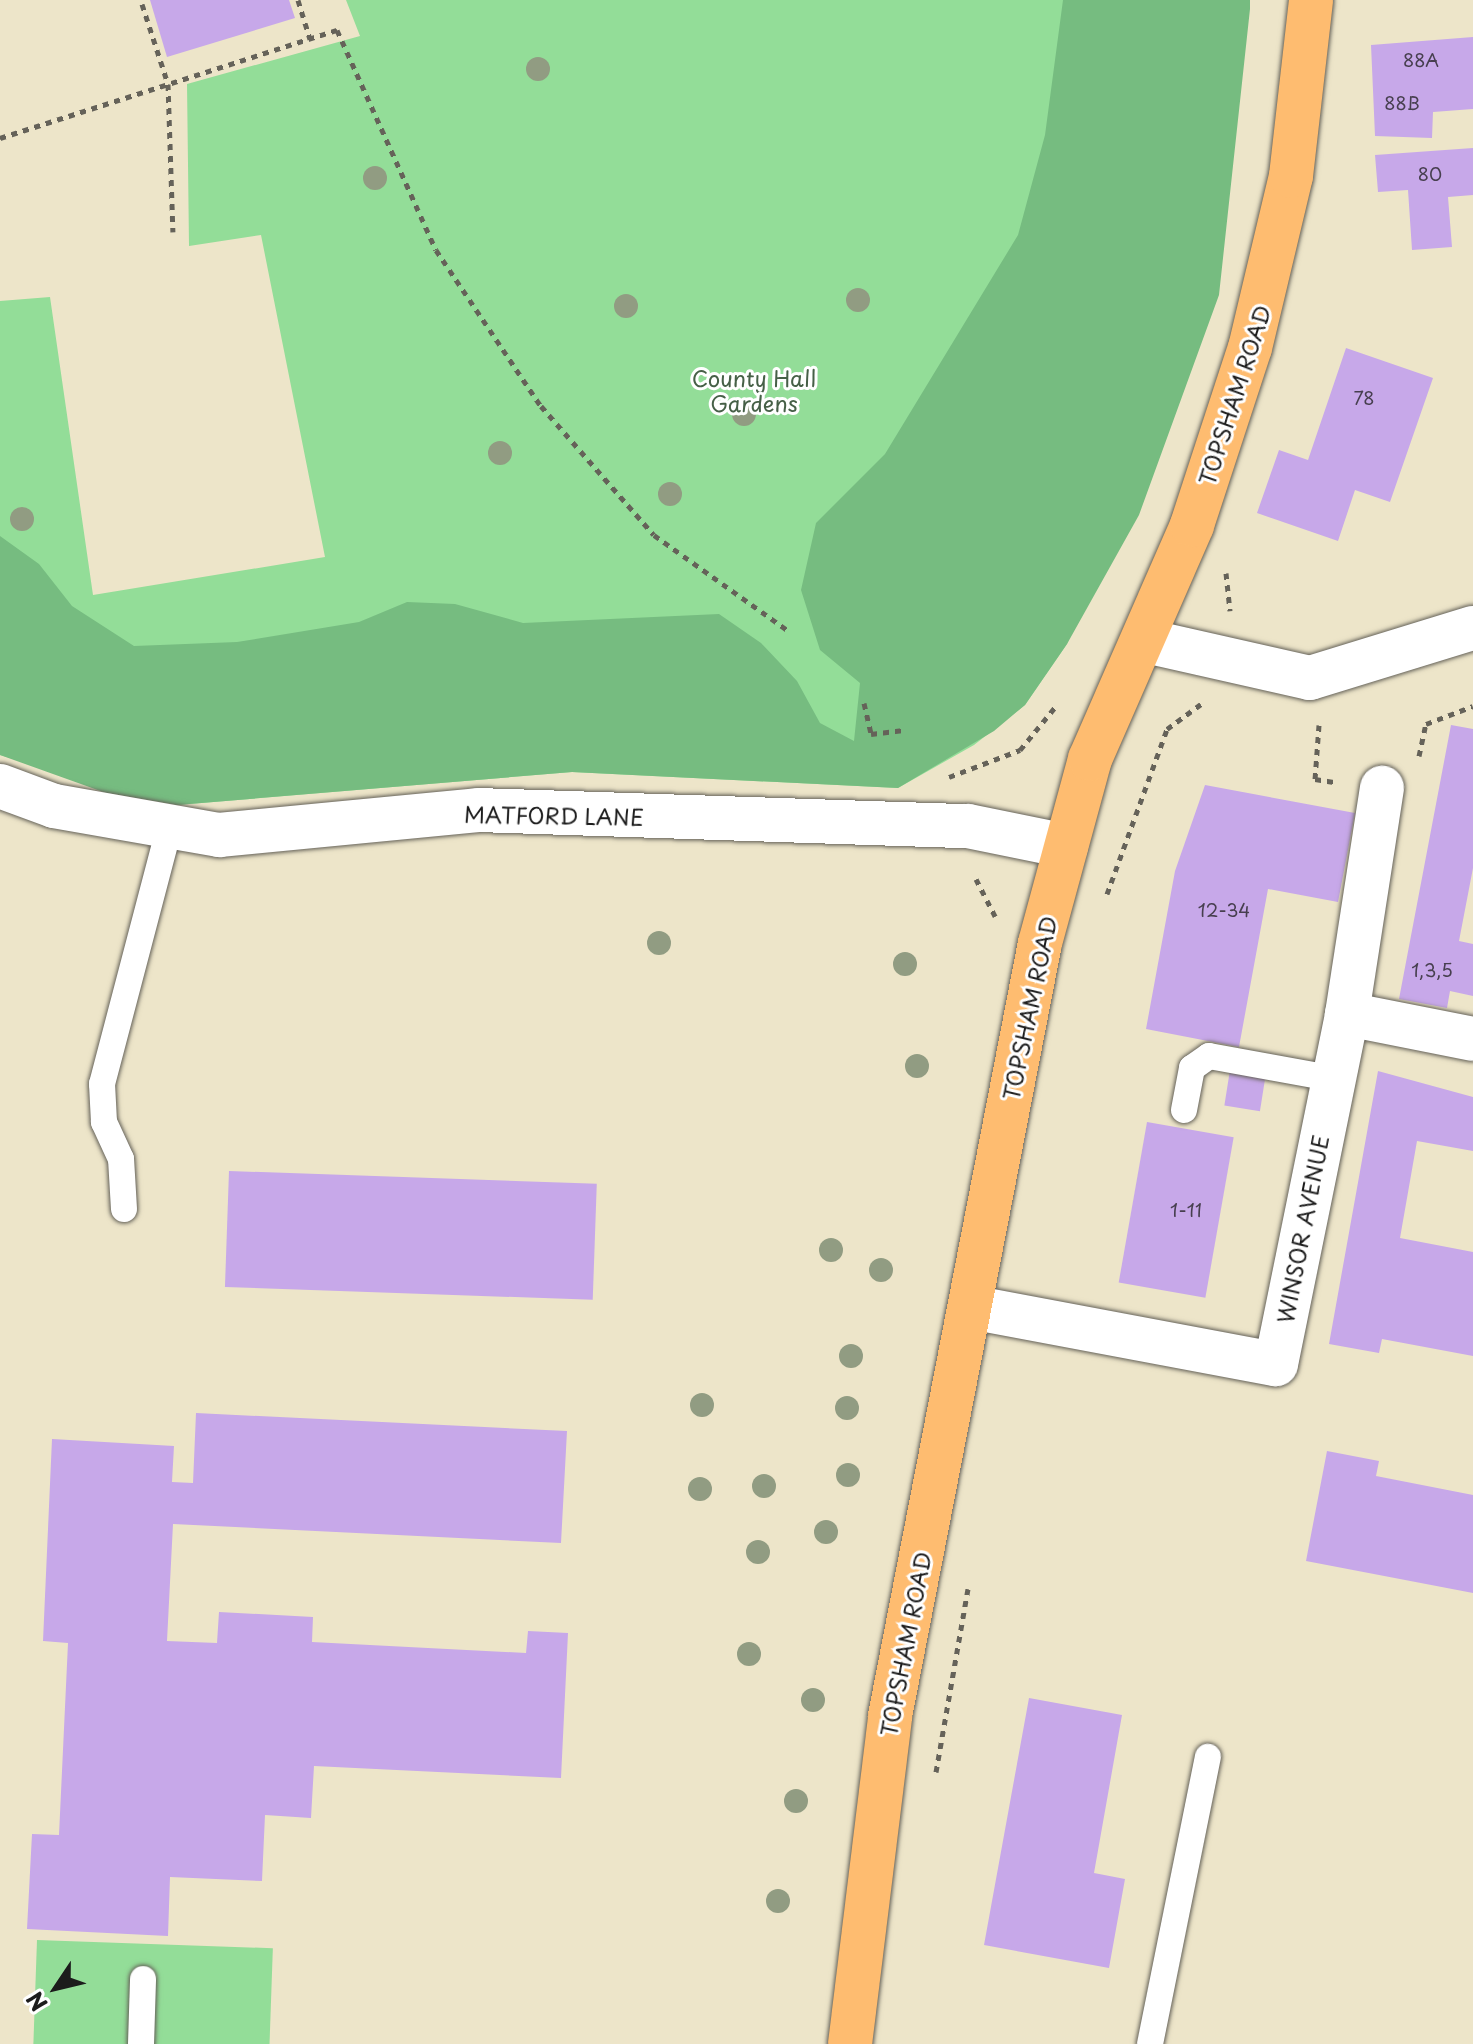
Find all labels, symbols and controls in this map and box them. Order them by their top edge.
house number: 88A [1403,49,1439,71]
house number: 88B [1384,92,1420,114]
house number: 80 [1418,163,1442,185]
street label: TOPSHAM ROAD [1192,301,1276,489]
park label: County Hall Gardens [691,364,817,416]
house number: 78 [1354,387,1374,409]
street label: MATFORD LANE [464,800,644,830]
house number: 12-34 [1198,899,1250,921]
street label: TOPSHAM ROAD [996,913,1062,1103]
house number: 1,3,5 [1411,959,1453,981]
street label: WINSOR AVENUE [1271,1132,1333,1326]
house number: 1-11 [1170,1199,1202,1221]
street label: TOPSHAM ROAD [874,1549,936,1739]
north arrow [16,1948,96,2028]
text: N [17,1985,54,2019]

